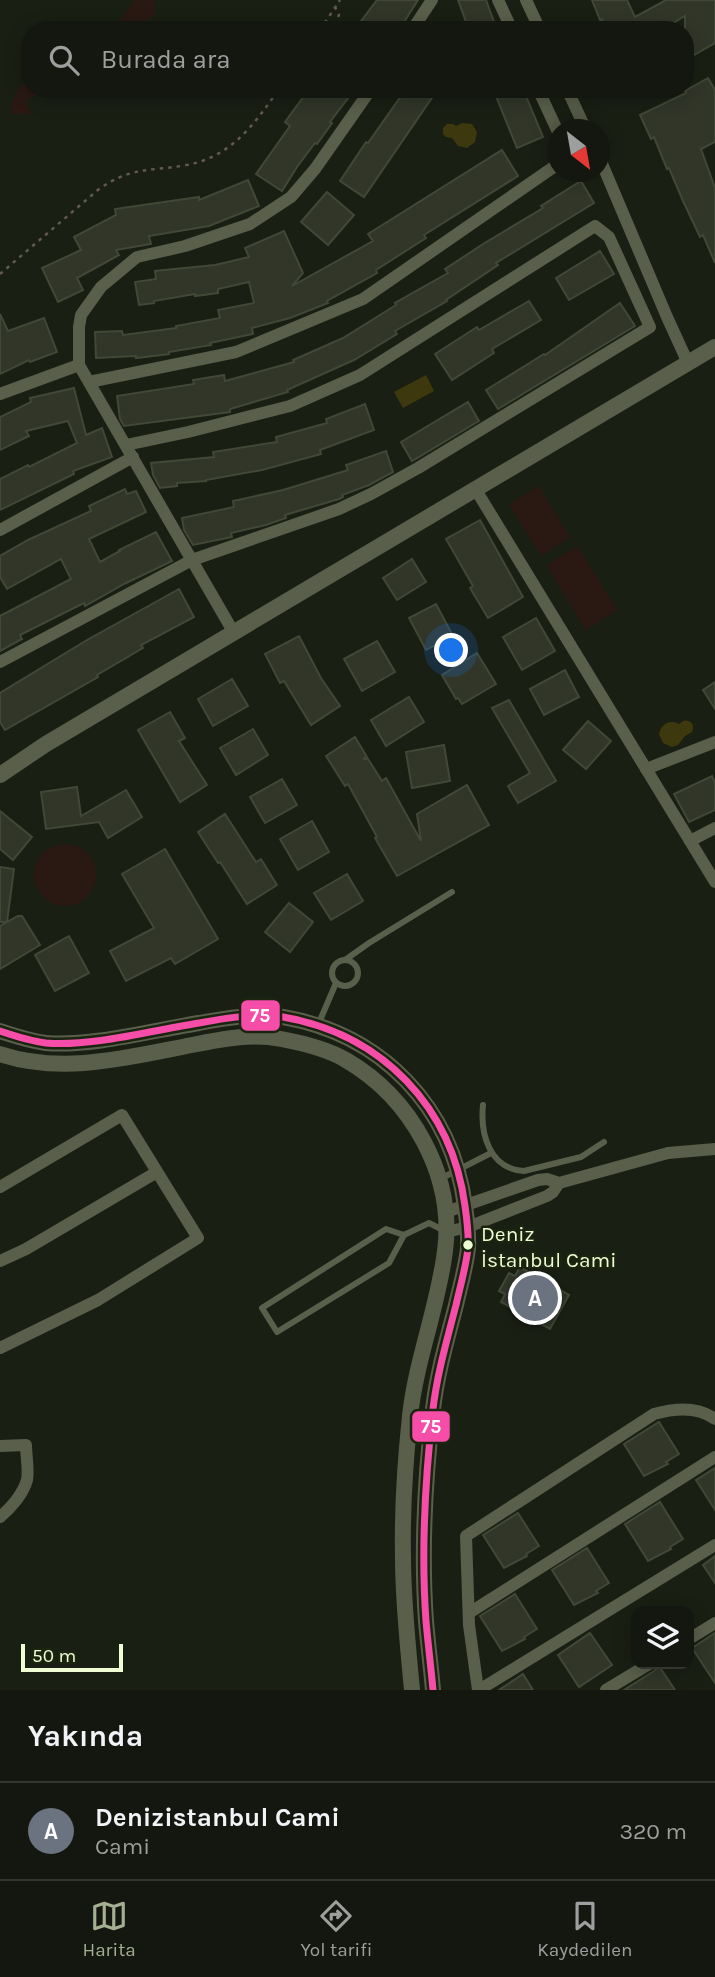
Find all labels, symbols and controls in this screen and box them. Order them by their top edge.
search box [21,21,694,98]
icon: search [45,41,83,79]
text: Burada ara [101,44,231,75]
north arrow [547,119,610,182]
your location [434,633,468,667]
line badge: 75 [240,999,281,1032]
text: 75 [250,1005,270,1027]
place label: Deniz İstanbul Cami [481,1222,616,1272]
marker: Deniz İstanbul Cami [461,1238,475,1252]
pin: A [512,1272,558,1324]
line badge: 75 [411,1410,451,1443]
text: 75 [421,1416,441,1438]
map controls [631,1606,694,1669]
button: layers [631,1606,694,1669]
scale bar [21,1641,122,1673]
text: 50 m [32,1645,76,1667]
text: Yakında [28,1718,143,1754]
text: Denizistanbul Cami [95,1802,340,1833]
text: A [44,1818,58,1845]
text: 320 m [619,1818,687,1845]
text: Cami [95,1833,150,1860]
tab: Harita [82,1897,136,1961]
tab: Yol tarifi [301,1897,372,1961]
tab: Kaydedilen [537,1897,633,1961]

